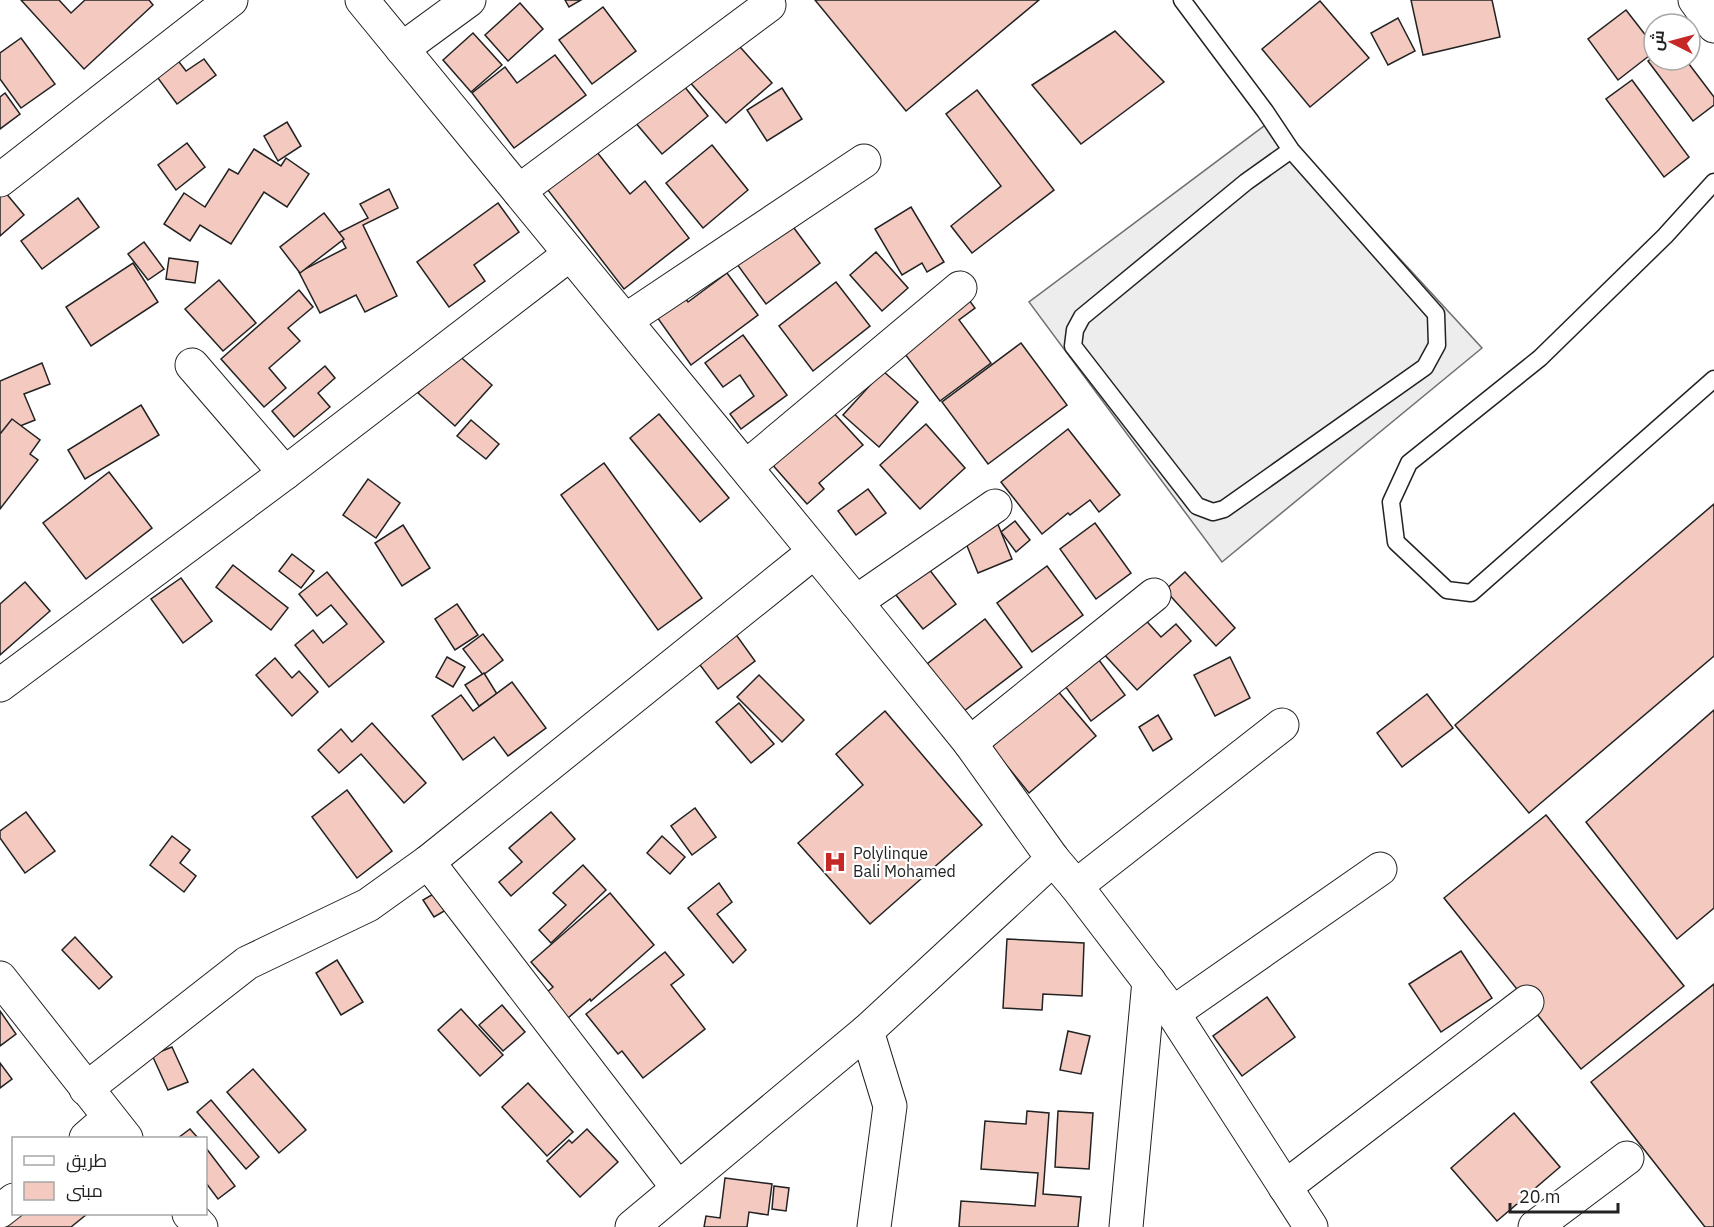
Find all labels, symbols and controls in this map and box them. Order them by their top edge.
north arrow [1642,12,1702,72]
text: ش [1646,29,1668,52]
place label: Polylinque Bali Mohamed [853,843,956,881]
hospital icon: Polylinque Bali Mohamed [822,849,848,875]
legend [12,1137,207,1215]
text: طريق [66,1149,107,1173]
scale bar [1510,1176,1618,1214]
text: مبنى [66,1179,103,1202]
text: 20 m [1519,1185,1561,1208]

